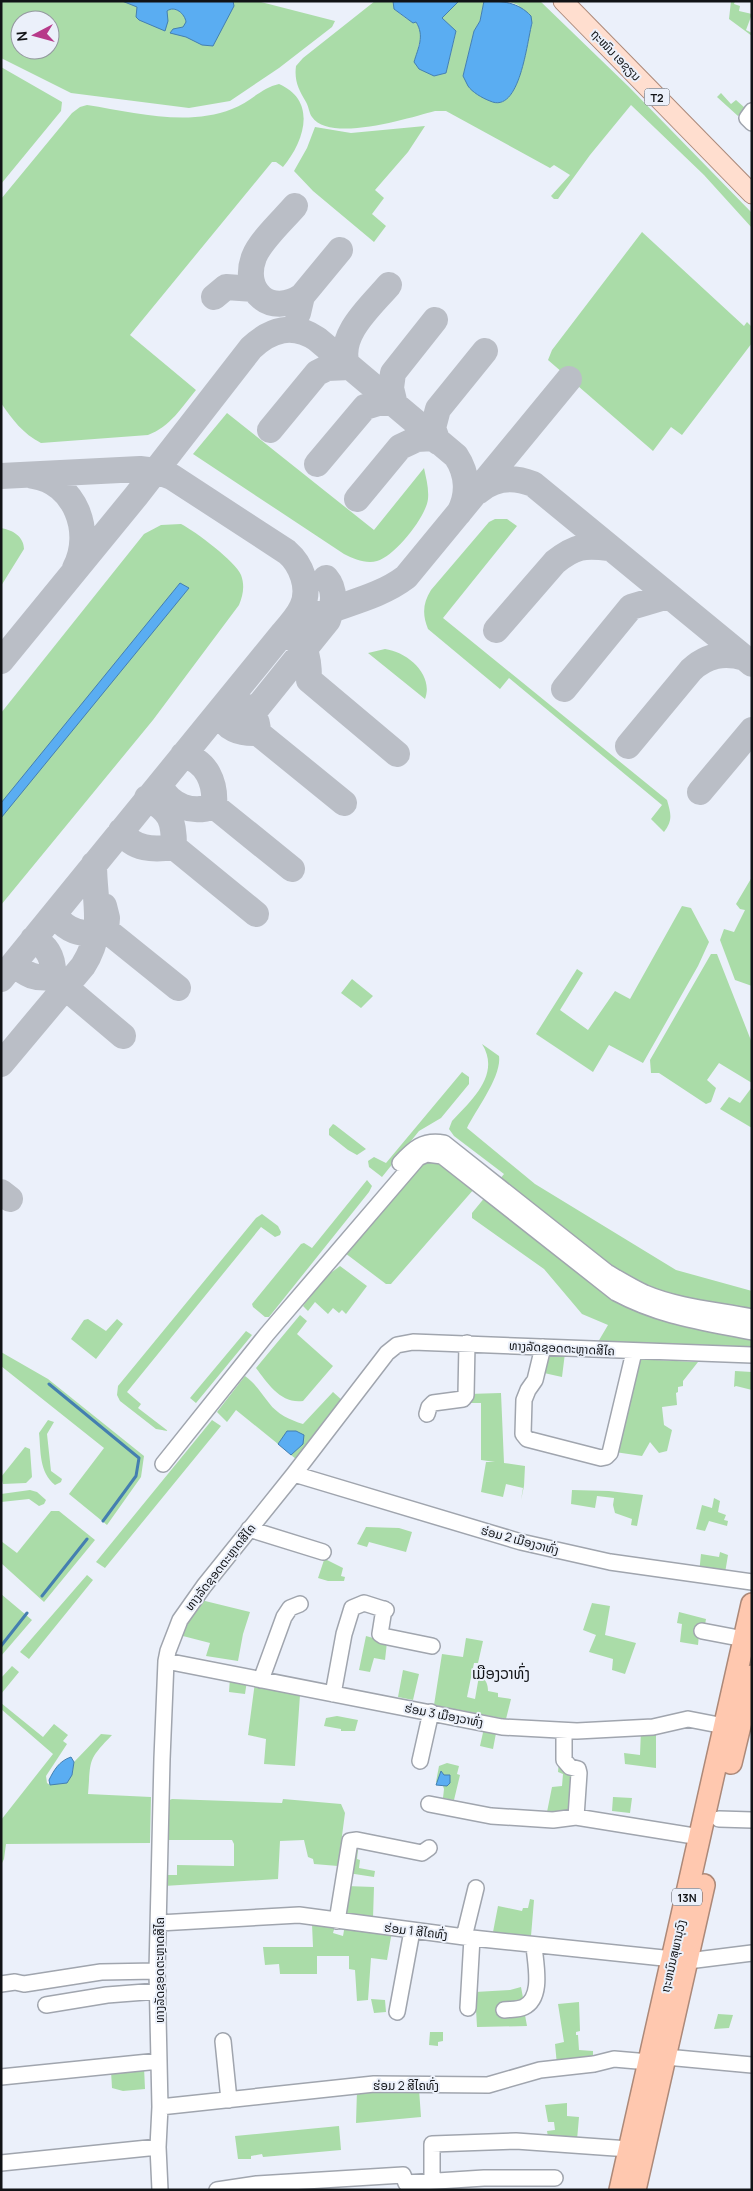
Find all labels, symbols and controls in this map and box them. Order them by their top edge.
north arrow [10,10,60,60]
street label: ຖະໜົນ ເອຊຽນ [587,25,645,85]
text: N [12,30,32,42]
road number: T2 [644,88,670,105]
street label: ທາງລັດຊອດຕະຫຼາດສີໄຄ [509,1337,615,1359]
street label: ທາງລັດຊອດຕະຫຼາດສີໄຄ [181,1520,259,1614]
street label: ຮ່ອມ 2 ເມືອງວາທົ່ງ [479,1521,561,1559]
district label: ເມືອງວາທົ່ງ [472,1662,530,1684]
street label: ຮ່ອມ 3 ເມືອງວາທົ່ງ [403,1699,485,1731]
road number: 13N [672,1888,702,1905]
street label: ທາງລັດຊອດຕະຫຼາດສີໄຄ [151,1917,168,2023]
street label: ຮ່ອມ 1 ສີໄຄທົ່ງ [383,1918,449,1943]
street label: ຖະຫນົນສຸພານຸວົງ [656,1918,690,1994]
street label: ຮ່ອມ 2 ສີໄຄທົ່ງ [373,2076,439,2094]

